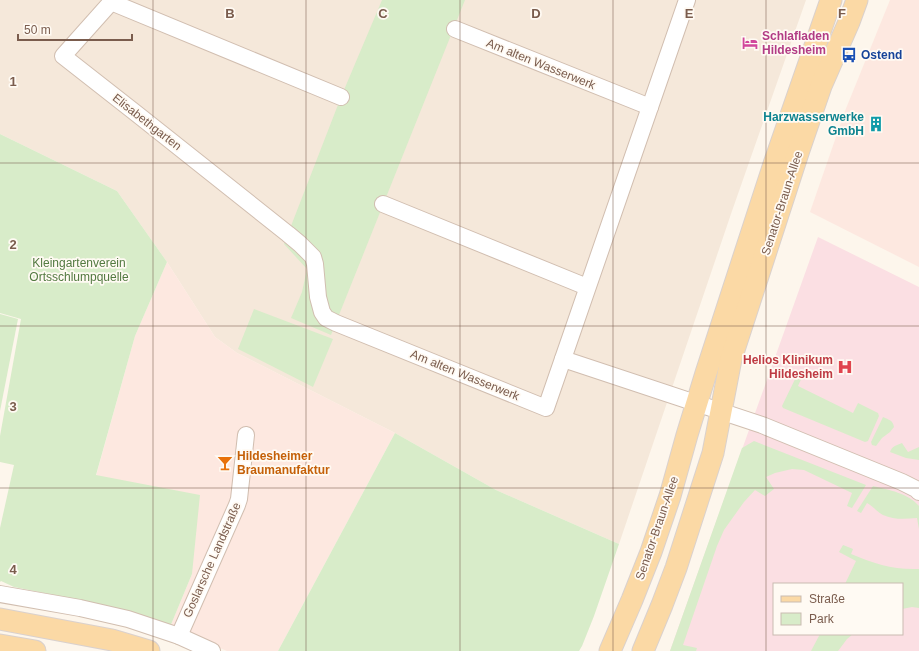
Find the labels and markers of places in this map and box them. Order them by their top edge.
place label: Schlafladen Hildesheim [762,29,829,57]
hotel icon: Schlafladen Hildesheim [741,34,759,52]
bus stop icon: Ostend [840,46,858,64]
place label: Ostend [861,48,902,62]
place label: Harzwasserwerke GmbH [763,110,864,138]
building icon: Harzwasserwerke GmbH [867,115,885,133]
place label: Helios Klinikum Hildesheim [743,353,833,381]
hospital icon: Helios Klinikum Hildesheim [836,358,854,376]
place label: Hildesheimer Braumanufaktur [237,449,330,477]
bar icon: Hildesheimer Braumanufaktur [216,454,234,472]

